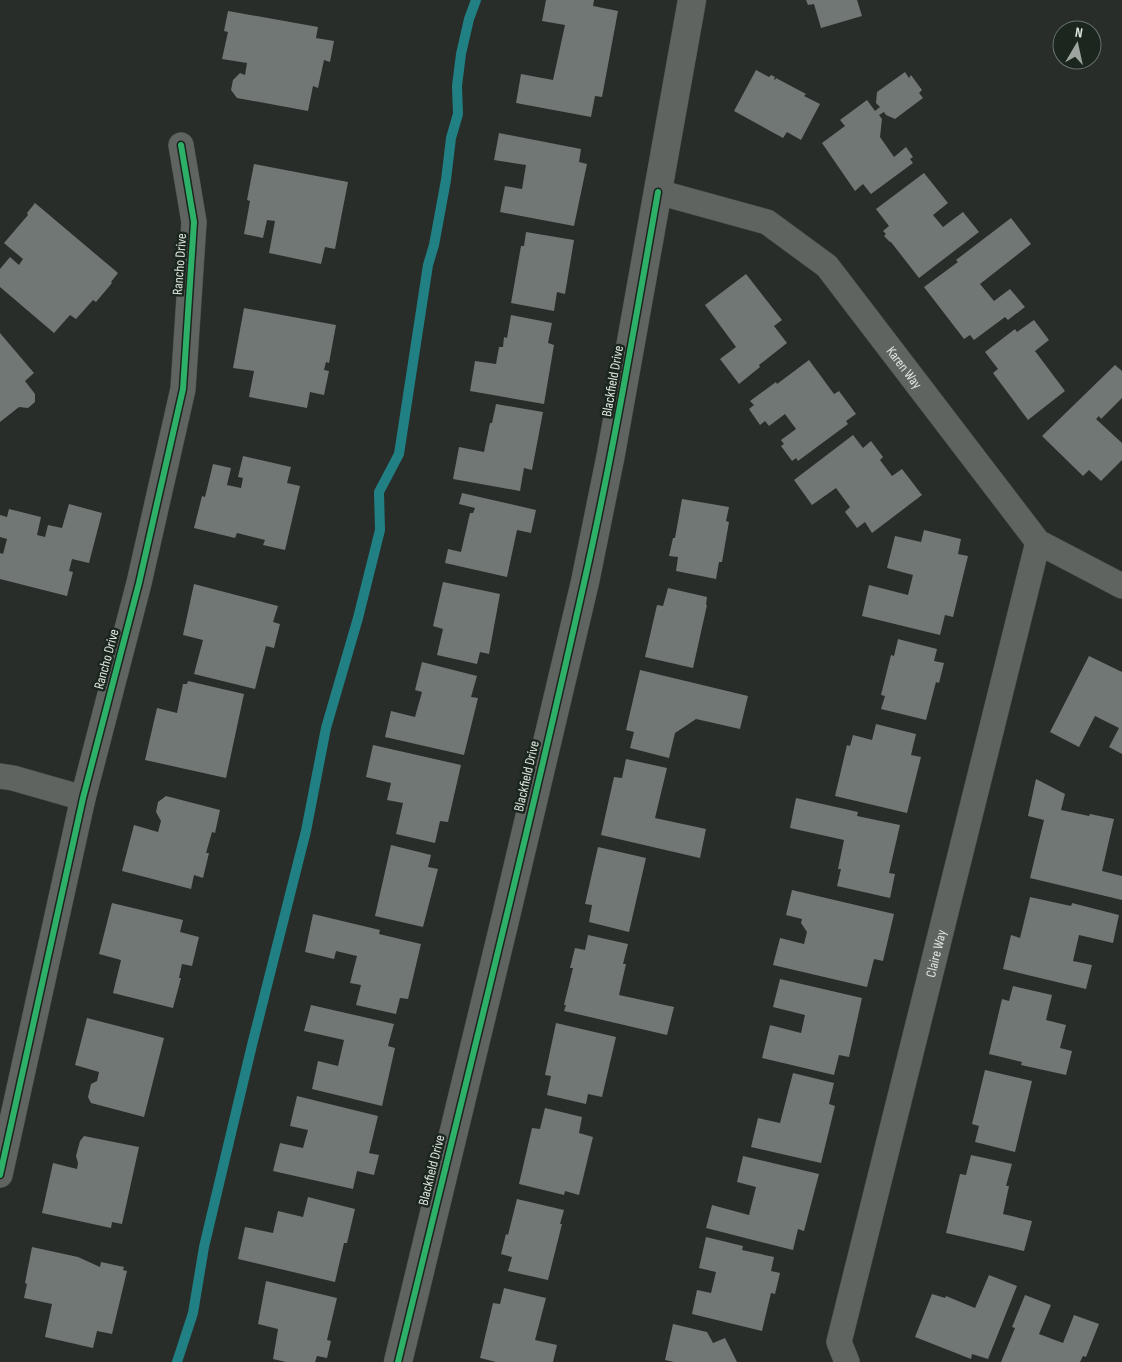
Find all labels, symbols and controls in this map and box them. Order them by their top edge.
north arrow [1052,20,1102,70]
text: N [1074,24,1084,42]
street label: Rancho Drive [169,233,190,295]
street label: Karen Way [882,343,926,393]
street label: Blackfield Drive [598,344,627,418]
street label: Rancho Drive [90,627,123,691]
street label: Blackfield Drive [510,739,543,813]
street label: Claire Way [922,927,950,979]
street label: Blackfield Drive [415,1133,448,1207]

